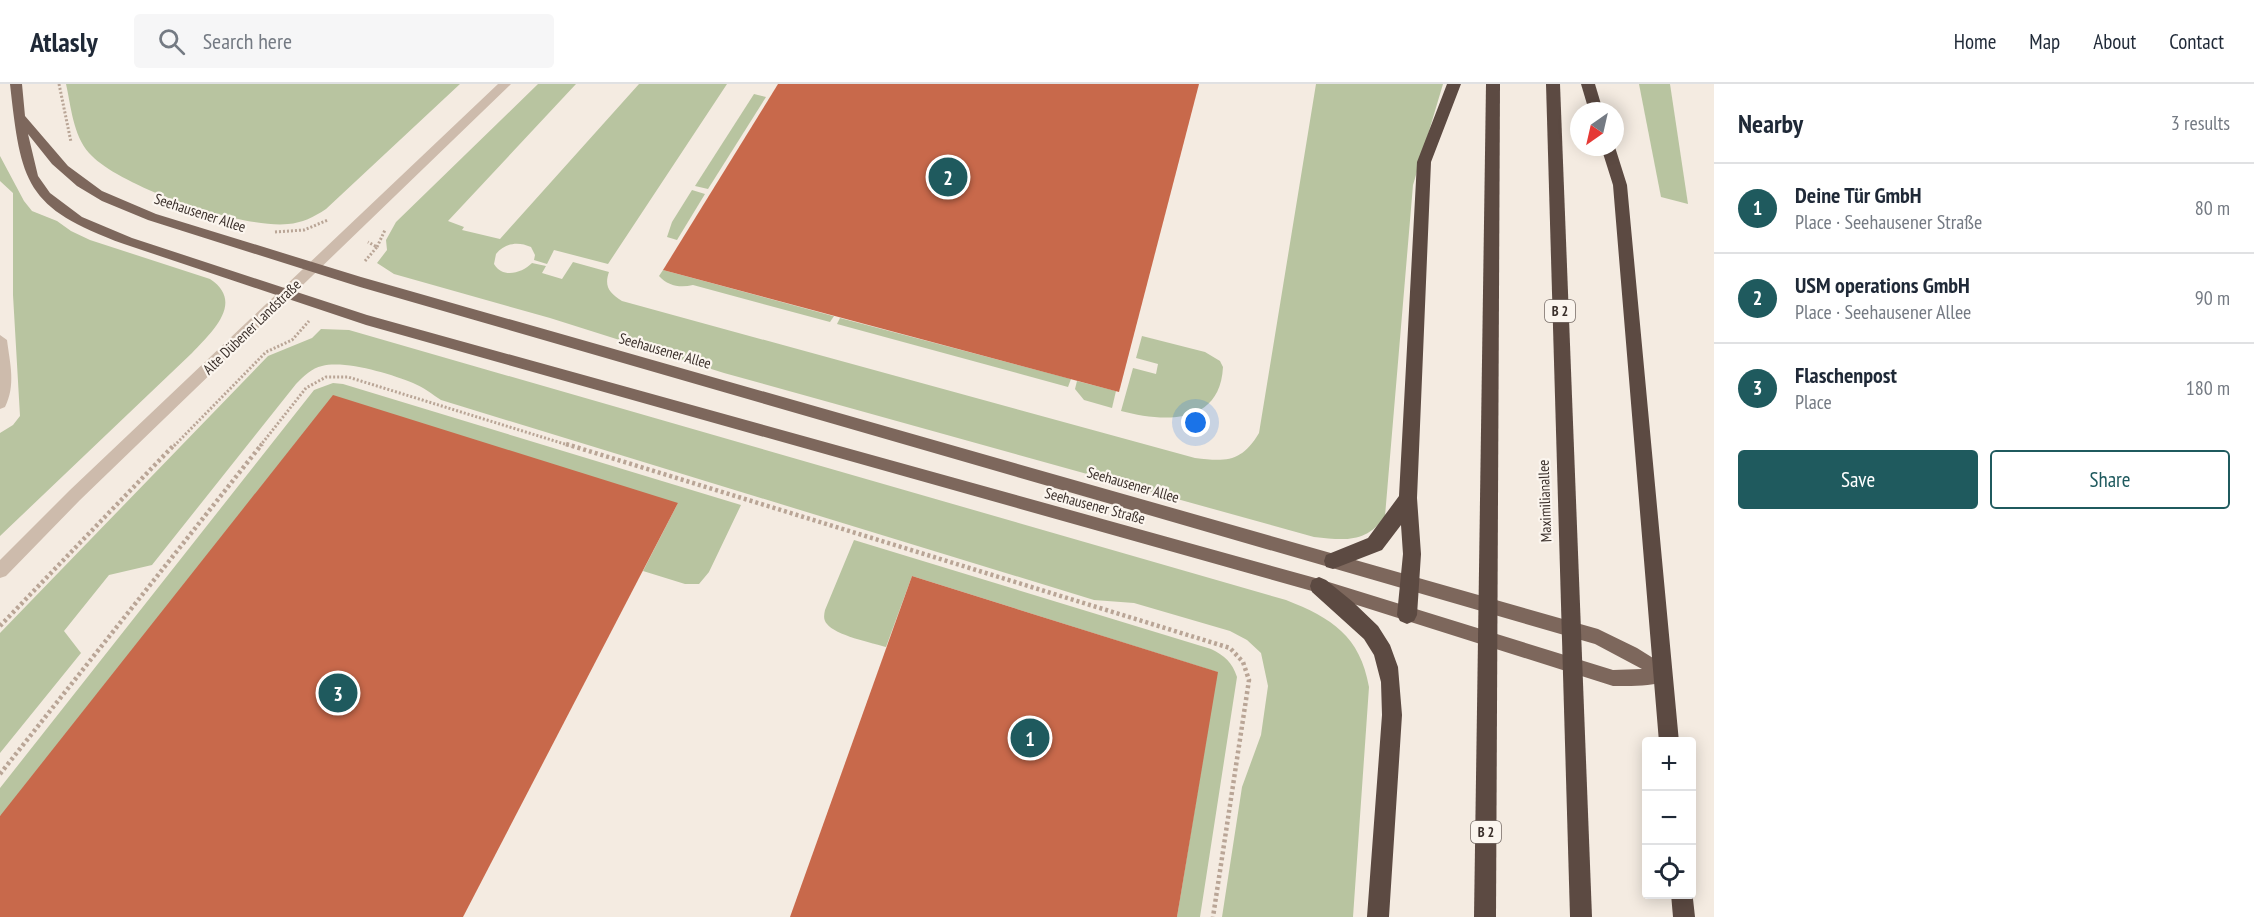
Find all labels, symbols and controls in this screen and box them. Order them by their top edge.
search box [134,14,554,68]
text: Atlasly [30,23,98,60]
icon: search [155,25,188,58]
text: Search here [203,27,292,55]
text: Home [1954,28,1996,55]
text: Map [2029,28,2060,55]
text: About [2093,28,2136,55]
text: Contact [2169,28,2224,55]
north arrow [1570,102,1624,156]
text: Nearby [1738,107,1803,140]
text: 3 results [2171,110,2230,136]
pin: 2 [928,154,968,200]
text: Deine Tür GmbH [1795,181,1922,209]
street label: Seehausener Allee [152,189,248,236]
text: 1 [1753,195,1762,221]
text: 80 m [2195,195,2230,221]
text: Place · Seehausener Straße [1795,209,1982,235]
text: USM operations GmbH [1795,271,1970,299]
street label: Alte Dübener Landstraße [199,275,305,378]
text: 2 [1753,285,1762,311]
text: 90 m [2195,285,2230,311]
text: Place · Seehausener Allee [1795,299,1971,325]
road number: B 2 [1545,300,1575,322]
street label: Seehausener Allee [617,328,713,373]
text: Flaschenpost [1795,361,1897,389]
text: 3 [1753,375,1762,401]
text: 180 m [2186,375,2230,401]
text: Place [1795,389,1832,415]
your location [1181,408,1210,437]
button: Save [1738,450,1978,509]
button: Share [1990,450,2230,509]
street label: Maximilianallee [1534,459,1555,543]
street label: Seehausener Allee [1085,462,1181,507]
street label: Seehausener Straße [1043,483,1147,528]
pin: 3 [318,670,358,716]
pin: 1 [1010,716,1050,760]
map controls [1642,737,1696,899]
button: + [1642,737,1696,791]
button: − [1642,791,1696,845]
road number: B 2 [1471,821,1501,843]
button: locate [1642,845,1696,899]

